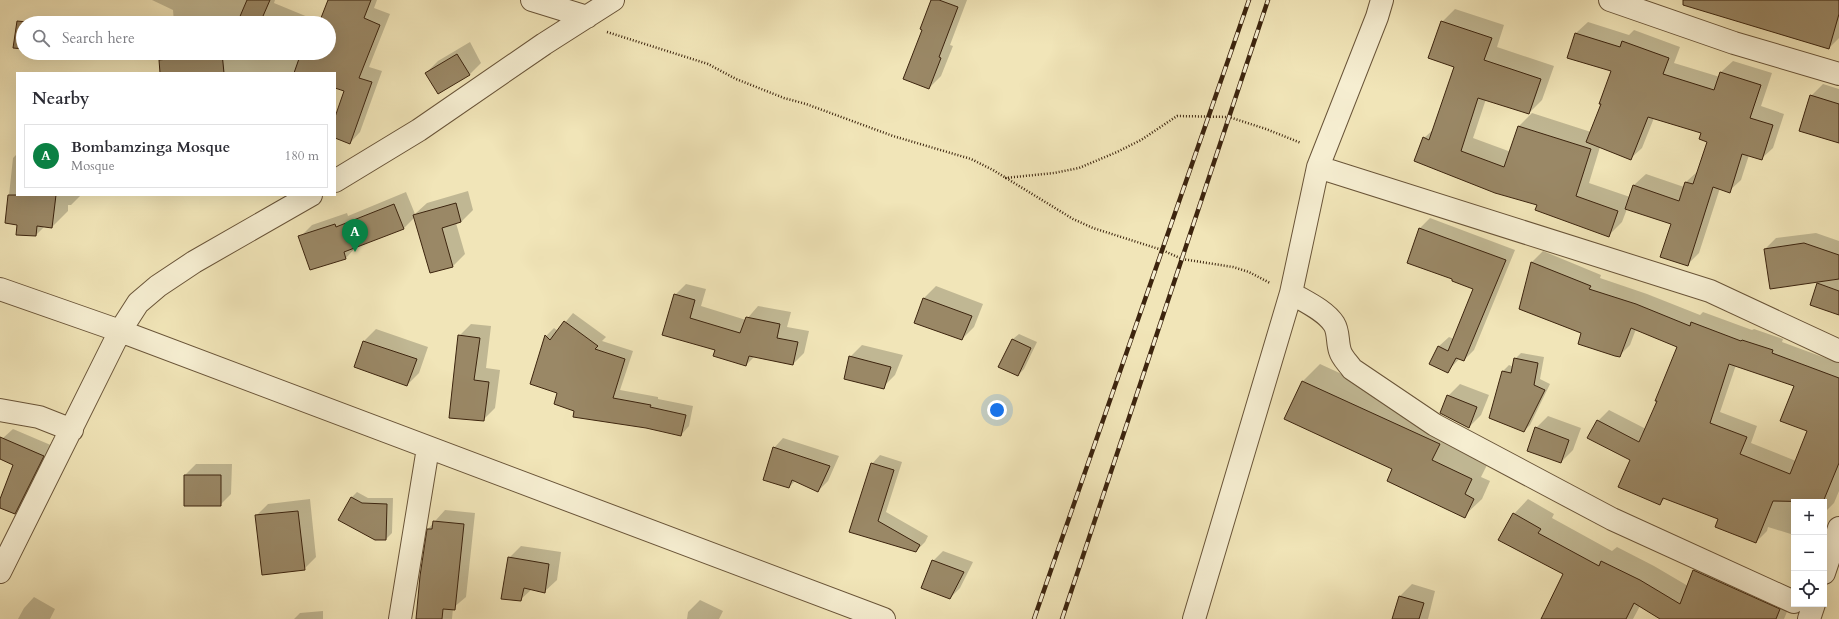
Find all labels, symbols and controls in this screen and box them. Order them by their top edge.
search box [16,16,336,60]
icon: search [30,27,52,49]
text: Search here [62,28,135,48]
text: Nearby [32,87,89,110]
text: Bombamzinga Mosque [71,137,230,157]
text: A [41,147,51,165]
text: 180 m [285,147,319,165]
text: Mosque [71,157,115,175]
pin: A [342,219,368,252]
your location [987,400,1007,420]
map controls [1791,499,1827,607]
button: + [1791,499,1827,535]
button: − [1791,535,1827,571]
button: locate [1791,571,1827,607]

